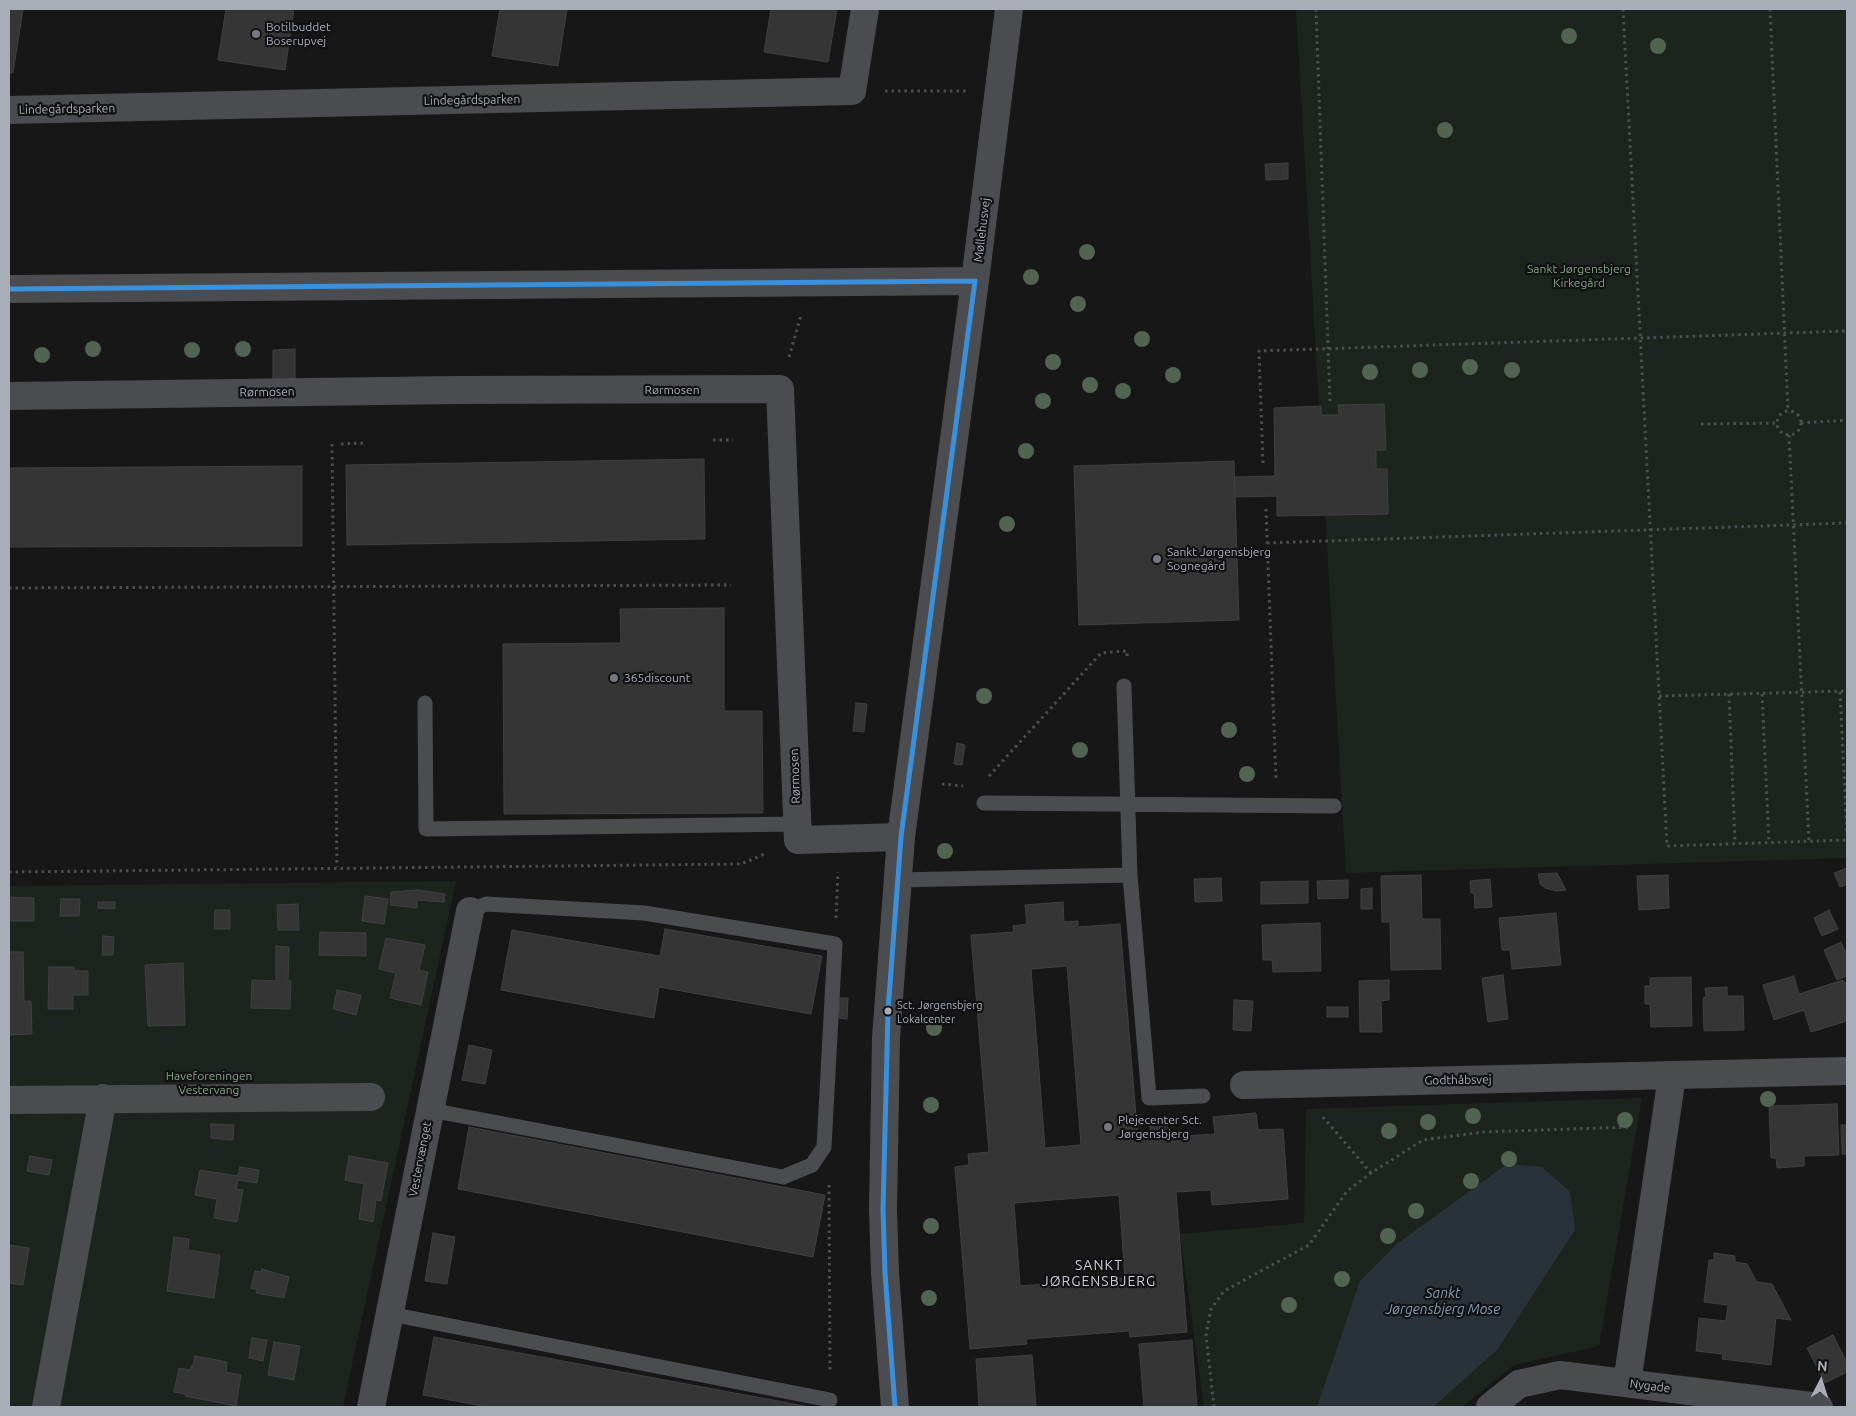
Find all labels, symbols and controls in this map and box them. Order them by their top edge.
place label: Botilbuddet Boserupvej [266,20,331,48]
marker: Botilbuddet Boserupvej [250,28,262,40]
street label: Lindegårdsparken [424,92,520,108]
street label: Lindegårdsparken [19,101,115,117]
street label: Møllehusvej [971,197,993,263]
park label: Sankt Jørgensbjerg Kirkegård [1527,262,1631,290]
street label: Rørmosen [644,383,700,397]
street label: Rørmosen [239,384,295,400]
place label: Sankt Jørgensbjerg Sognegård [1167,545,1271,573]
marker: Sankt Jørgensbjerg Sognegård [1151,553,1163,565]
place label: 365discount [624,671,690,685]
marker: 365discount [608,672,620,684]
street label: Rørmosen [787,748,803,804]
place label: Sct. Jørgensbjerg Lokalcenter [897,998,983,1024]
marker: Sct. Jørgensbjerg Lokalcenter [883,1006,893,1016]
park label: Haveforeningen Vestervang [166,1069,252,1097]
street label: Godthåbsvej [1424,1072,1492,1088]
place label: Plejecenter Sct. Jørgensbjerg [1118,1113,1202,1141]
street label: Vestervænget [406,1120,434,1198]
marker: Plejecenter Sct. Jørgensbjerg [1102,1121,1114,1133]
district label: SANKT JØRGENSBJERG [1040,1257,1158,1290]
water label: Sankt Jørgensbjerg Mose [1386,1285,1500,1318]
north arrow [1796,1356,1846,1406]
text: N [1816,1358,1828,1374]
street label: Nygade [1629,1376,1671,1396]

